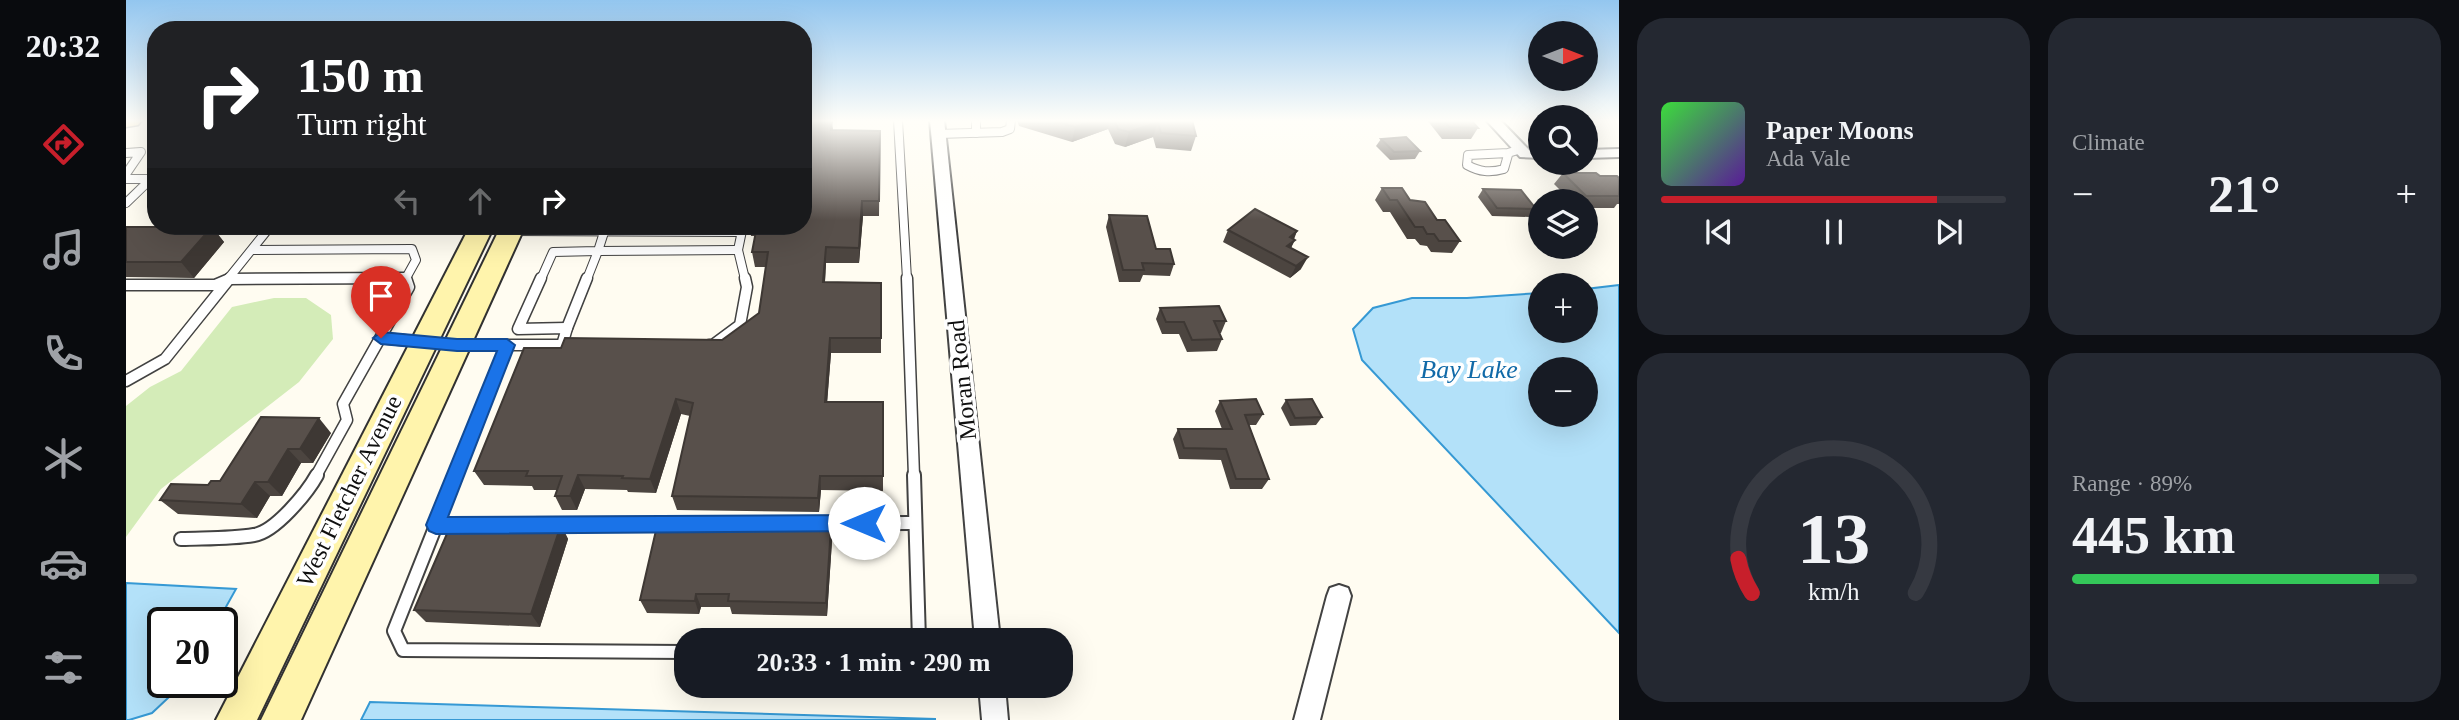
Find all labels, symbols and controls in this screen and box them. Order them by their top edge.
north arrow [1528,21,1598,91]
map controls [1528,21,1598,427]
text: 20:32 [26,28,100,64]
text: 150 m [297,48,424,103]
icon: right [182,49,273,140]
button: search [1528,105,1598,175]
text: Turn right [297,106,427,142]
text: Paper Moons [1766,116,1914,145]
icon: directions [39,120,88,169]
text: Climate [2072,130,2145,155]
text: Ada Vale [1766,146,1851,171]
text: 21° [2208,166,2281,223]
text: − [2072,173,2093,215]
text: + [2396,173,2417,215]
icon: left [388,182,426,220]
icon: ahead [461,182,499,220]
icon: right [534,182,572,220]
button: layers [1528,189,1598,259]
icon: previous [1700,213,1738,251]
icon: pause [1815,213,1853,251]
icon: next [1930,213,1968,251]
icon: music [39,225,88,274]
pin [351,266,411,338]
button: + [1528,273,1598,343]
icon: arrive [362,277,400,315]
street label: Moran Road [943,319,981,441]
icon: phone [39,329,88,378]
water label: Bay Lake [1420,355,1518,384]
button: − [1528,357,1598,427]
street label: West Fletcher Avenue [291,391,407,591]
icon: climate [39,434,88,483]
text: Range · 89% [2072,471,2192,496]
position arrow [827,486,901,560]
text: 13 [1797,499,1870,580]
text: 445 km [2072,507,2235,564]
icon: car [39,539,88,588]
text: km/h [1808,578,1860,605]
speed limit sign: 20 [147,607,238,698]
icon: filters [39,643,88,692]
text: 20:33 · 1 min · 290 m [757,648,991,677]

